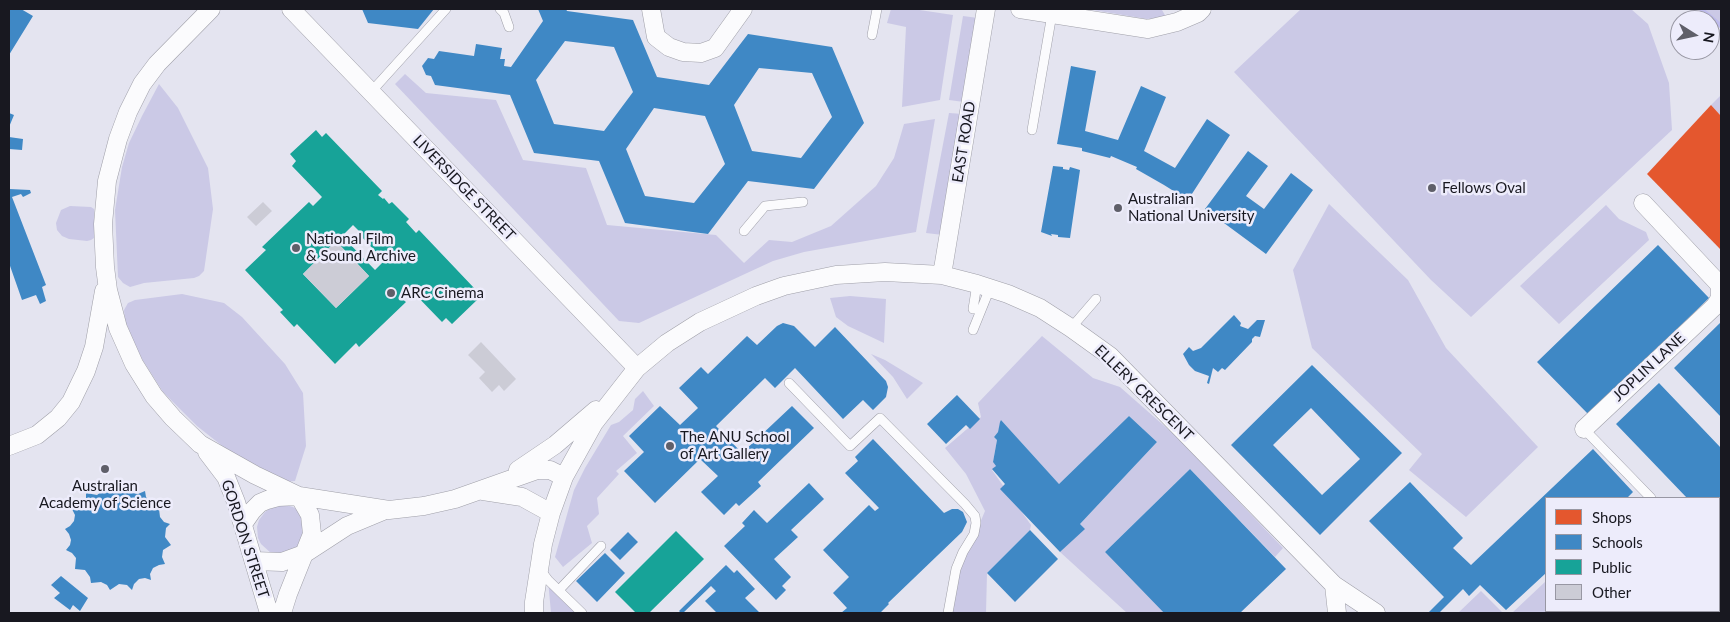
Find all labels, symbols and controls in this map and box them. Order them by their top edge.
north arrow [1670,10,1720,60]
text: N [1700,31,1719,44]
street label: EAST ROAD [949,100,979,184]
street label: LIVERSIDGE STREET [409,131,519,245]
place label: Fellows Oval [1442,179,1526,197]
marker: Fellows Oval [1426,182,1438,194]
place label: Australian National University [1128,190,1254,225]
marker: Australian National University [1112,202,1124,214]
place label: National Film & Sound Archive [306,230,416,265]
marker: National Film & Sound Archive [290,242,302,254]
place label: ARC Cinema [401,284,484,302]
marker: ARC Cinema [385,287,397,299]
street label: JOPLIN LANE [1609,329,1689,405]
street label: ELLERY CRESCENT [1091,341,1197,445]
place label: The ANU School of Art Gallery [680,428,790,463]
marker: The ANU School of Art Gallery [664,440,676,452]
marker: Australian Academy of Science [99,463,111,475]
place label: Australian Academy of Science [39,477,171,512]
street label: GORDON STREET [217,477,273,601]
legend [1545,497,1720,612]
text: Shops [1592,508,1632,526]
text: Schools [1592,533,1643,551]
text: Public [1592,558,1632,576]
text: Other [1592,583,1631,601]

